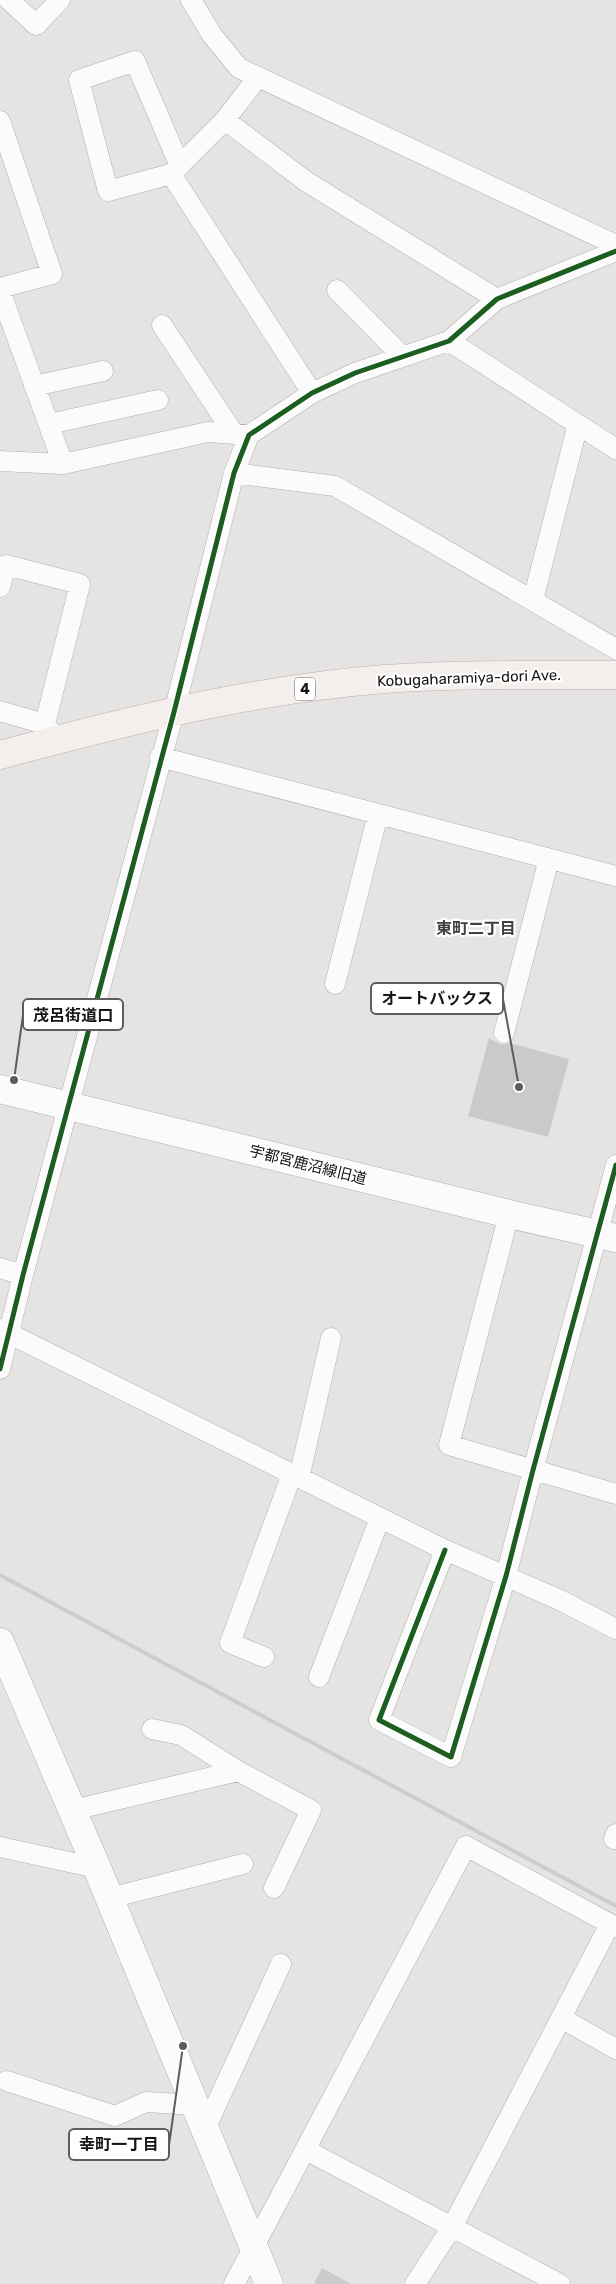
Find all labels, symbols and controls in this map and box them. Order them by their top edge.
street label: Kobugaharamiya-dori Ave. [377,666,561,690]
road number: 4 [295,678,315,701]
district label: 東町二丁目 [436,919,516,938]
callout: オートバックス [371,983,503,1014]
text: オートバックス [381,989,493,1008]
callout: 茂呂街道口 [23,999,123,1030]
text: 茂呂街道口 [33,1006,113,1025]
street label: 宇都宮鹿沼線旧道 [248,1142,368,1188]
callout: 幸町一丁目 [69,2129,169,2160]
text: 幸町一丁目 [79,2135,159,2154]

